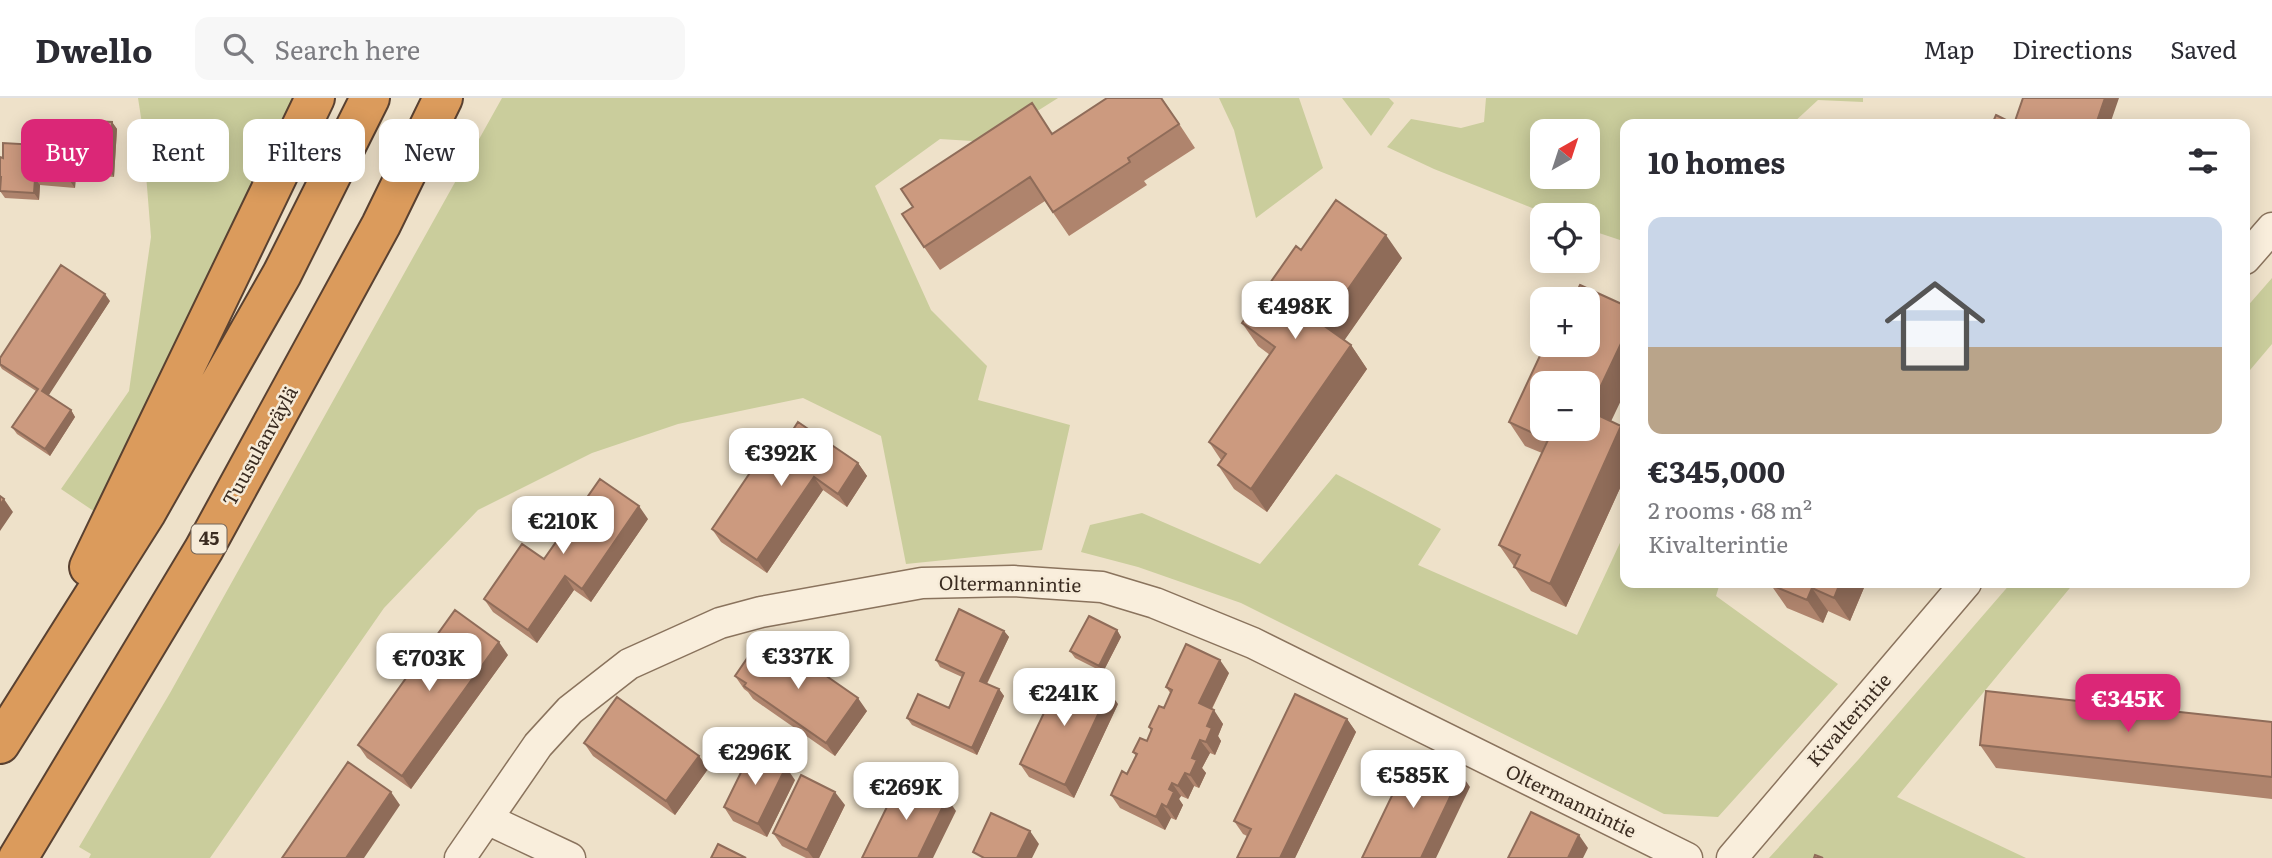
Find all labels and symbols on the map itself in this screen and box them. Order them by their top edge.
north arrow [1530,119,1600,189]
pin: €498K [1246,282,1344,341]
street label: Tuusulanväylä [214,380,304,511]
pin: €392K [732,428,830,488]
pin: €210K [514,496,612,556]
road number: 45 [192,524,227,554]
street label: Oltermannintie [939,568,1082,598]
pin: €337K [749,632,847,691]
pin: €703K [380,634,478,693]
street label: Kivalterintie [1800,666,1897,772]
pin: €241K [1015,668,1113,728]
pin: €345K [2079,674,2177,734]
pin: €296K [706,728,804,787]
pin: €585K [1364,750,1462,810]
street label: Oltermannintie [1501,756,1642,844]
pin: €269K [857,762,955,822]

